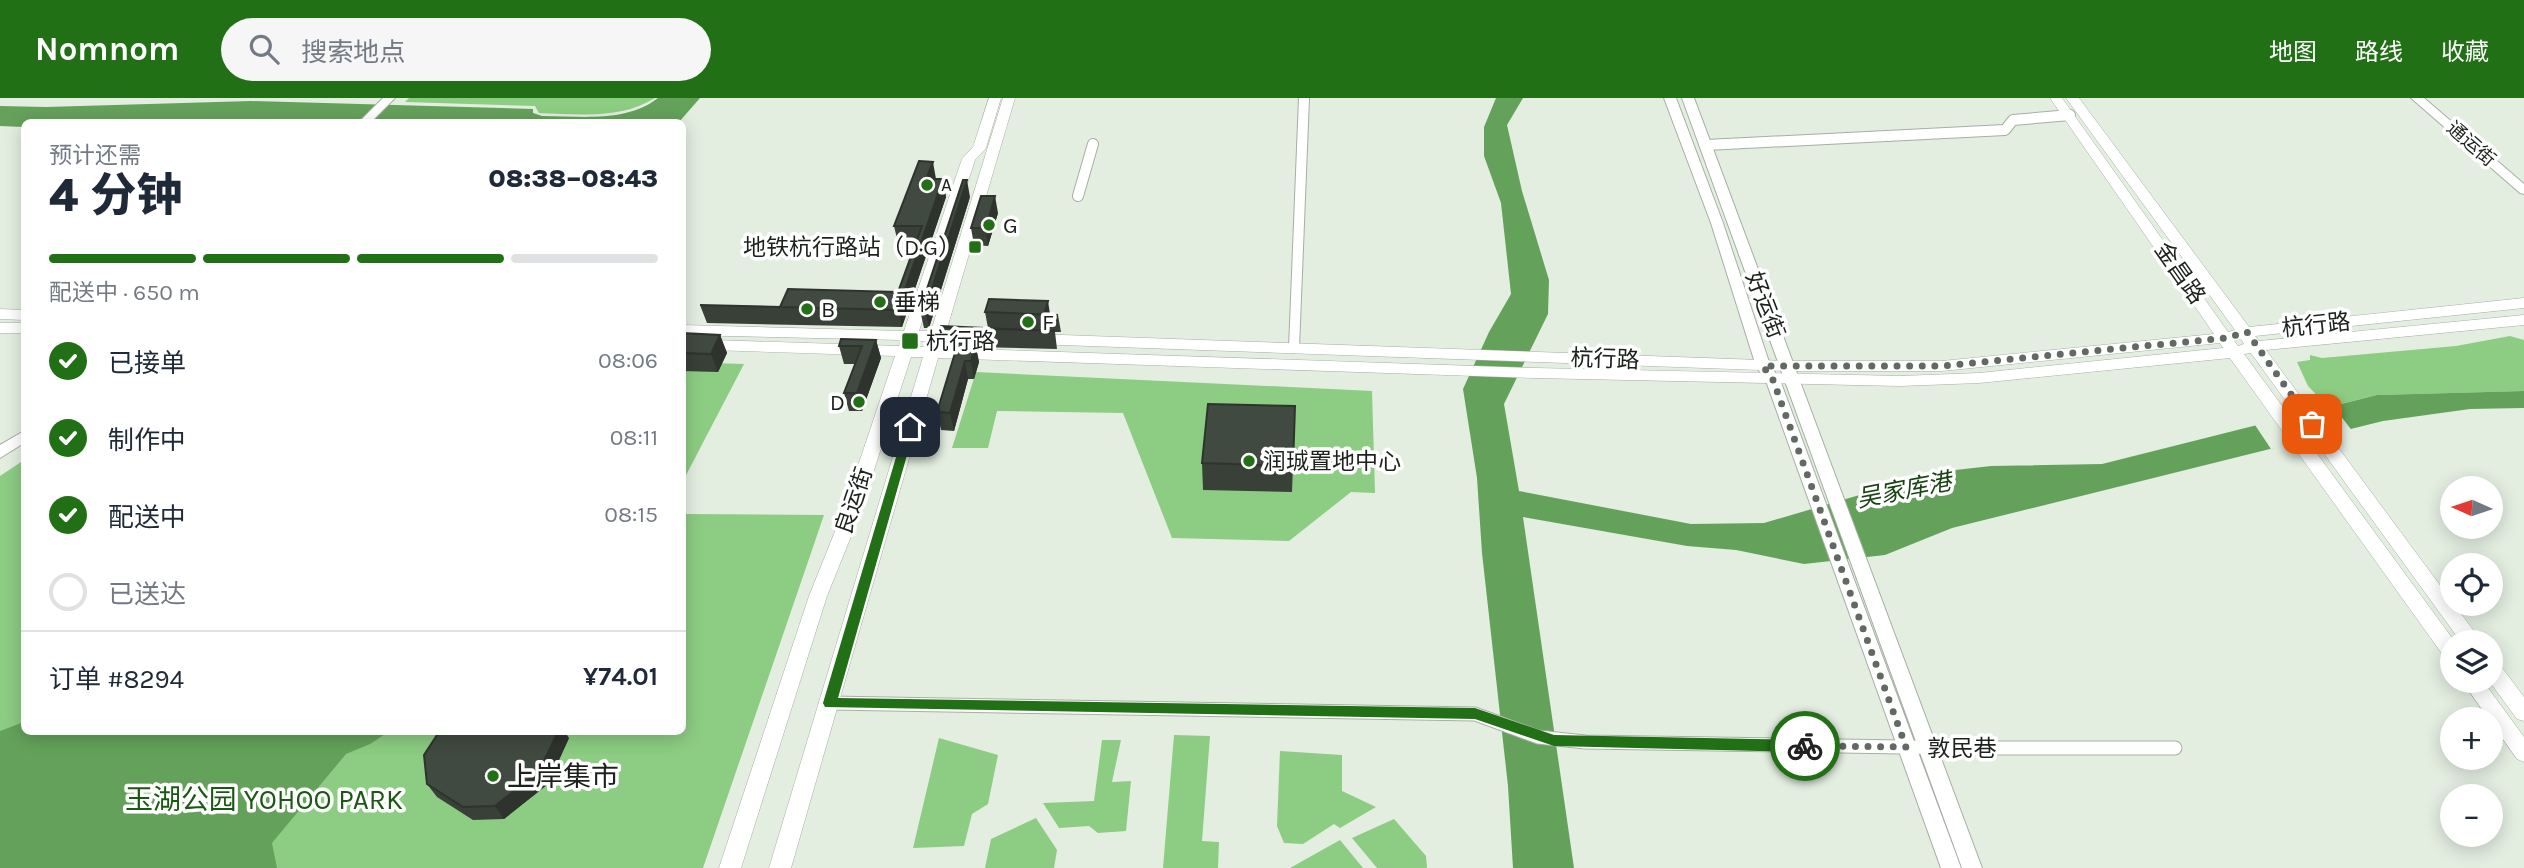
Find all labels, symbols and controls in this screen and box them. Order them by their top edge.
search box [221,18,711,81]
text: Nomnom [35,30,179,68]
icon: search [245,30,283,68]
text: 搜索地点 [301,37,405,68]
text: 地图 [2269,38,2317,66]
text: 路线 [2355,38,2403,66]
text: 收藏 [2441,38,2489,66]
street label: 通运街 [2442,117,2500,171]
text: 预计还需 [49,142,141,169]
text: 08:38–08:43 [488,163,658,194]
text: 4 分钟 [49,169,183,223]
place label: A [941,174,952,196]
marker: A [919,177,935,193]
place label: G [1003,212,1018,239]
marker: G [981,217,997,233]
place label: 地铁杭行路站（D·G） [743,234,961,261]
street label: 金昌路 [2149,237,2211,309]
marker: 地铁杭行路站（D·G） [967,239,983,255]
street label: 好运街 [1740,268,1790,342]
text: 配送中 · 650 m [49,279,200,306]
place label: 垂梯 [894,289,940,316]
marker: 垂梯 [872,294,888,310]
place label: B [821,296,835,323]
marker: B [799,301,815,317]
street label: 杭行路 [2280,308,2352,342]
place label: F [1042,309,1054,336]
marker: F [1020,314,1036,330]
place label: 杭行路 [926,328,995,355]
marker: 杭行路 [900,331,920,351]
icon: check [49,342,87,380]
street label: 杭行路 [1570,344,1640,374]
text: 08:06 [598,347,658,374]
text: 已接单 [108,348,186,379]
place label: D [830,389,845,416]
marker: D [851,394,867,410]
pin [2282,394,2342,454]
pin [880,397,940,457]
icon: bag [2293,405,2331,443]
icon: home [891,408,929,446]
icon: check [49,419,87,457]
text: 08:11 [610,424,658,451]
text: 制作中 [108,425,186,456]
place label: 润珹置地中心 [1263,448,1401,475]
marker: 润珹置地中心 [1241,453,1257,469]
street label: 良运街 [830,464,878,538]
water label: 吴家库港 [1854,467,1957,513]
north arrow [2440,476,2502,539]
map controls [2440,476,2503,847]
icon: check [49,496,87,534]
text: 08:15 [604,501,658,528]
text: 配送中 [108,502,186,533]
button: locate [2440,553,2503,616]
text: 已送达 [108,579,186,610]
button: layers [2440,630,2503,693]
text: ¥74.01 [583,661,658,692]
text: 订单 #8294 [49,664,184,695]
button: + [2440,707,2503,770]
courier [1770,711,1840,781]
icon: bike [1786,727,1824,765]
street label: 敦民巷 [1928,735,1997,762]
place label: 上岸集市 [507,760,619,793]
marker: 上岸集市 [485,768,501,784]
park label: 玉湖公园 YOHOO PARK [125,783,403,816]
button: − [2440,784,2503,847]

